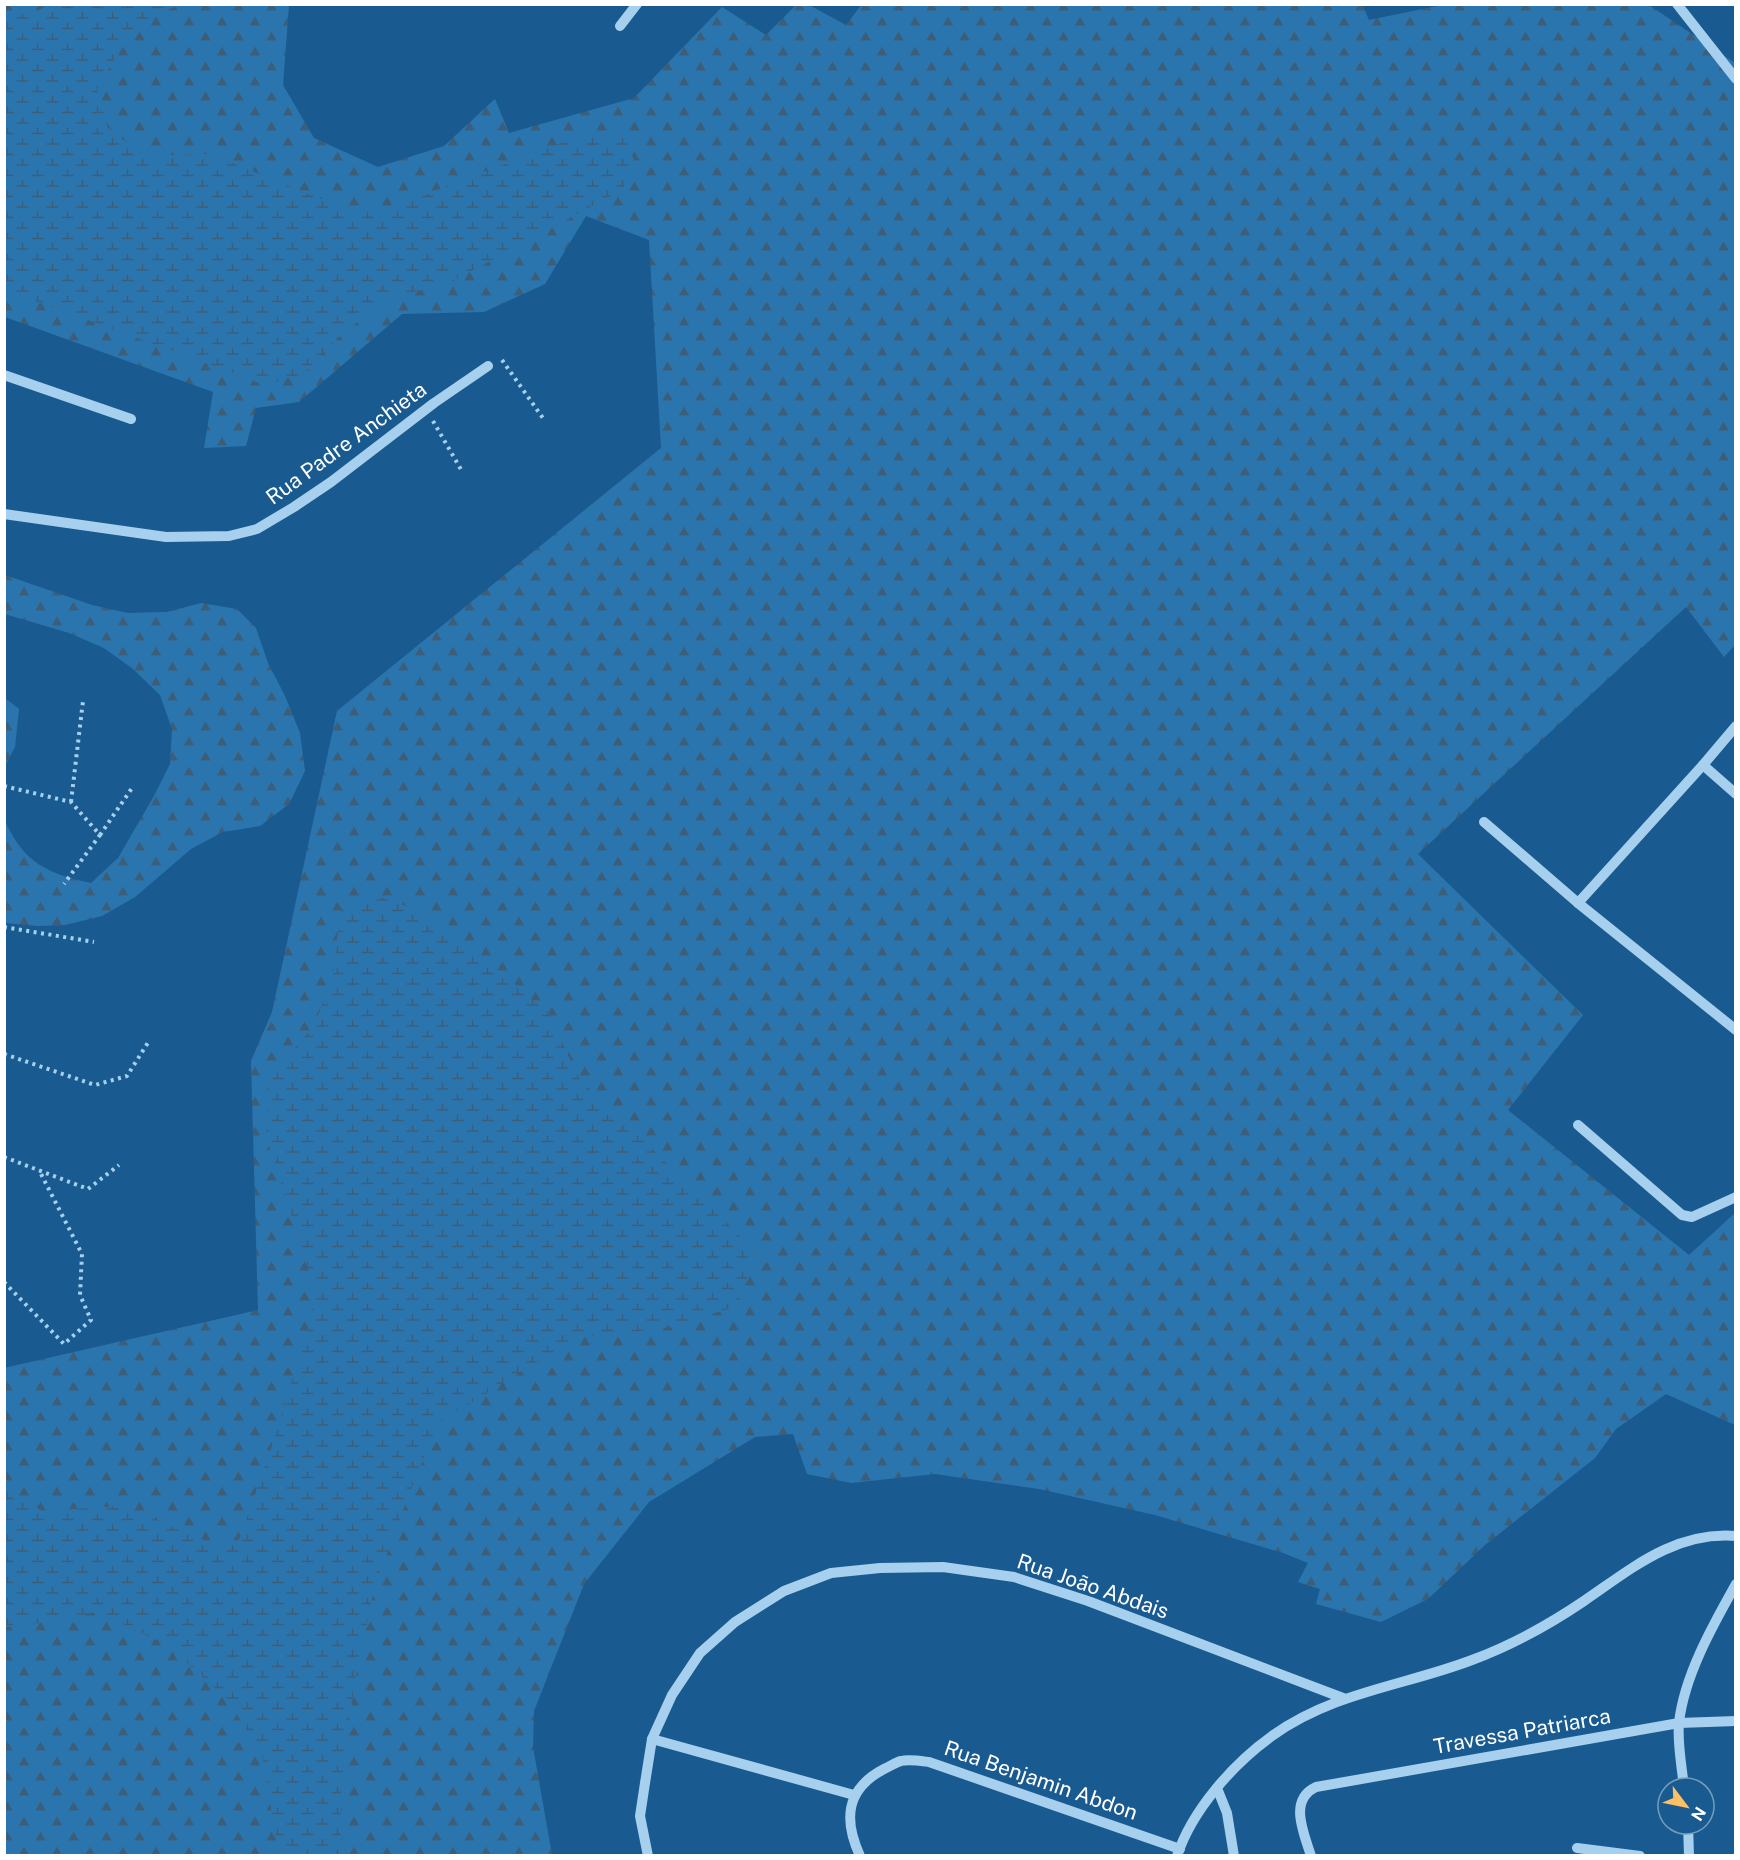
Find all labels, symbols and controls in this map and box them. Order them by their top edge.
street label: Rua Padre Anchieta [261,376,431,510]
street label: Rua João Abdais [1014,1548,1172,1624]
street label: Travessa Patriarca [1431,1703,1613,1759]
street label: Rua Benjamin Abdon [941,1735,1141,1825]
north arrow [1656,1776,1716,1836]
text: N [1687,1803,1710,1824]

